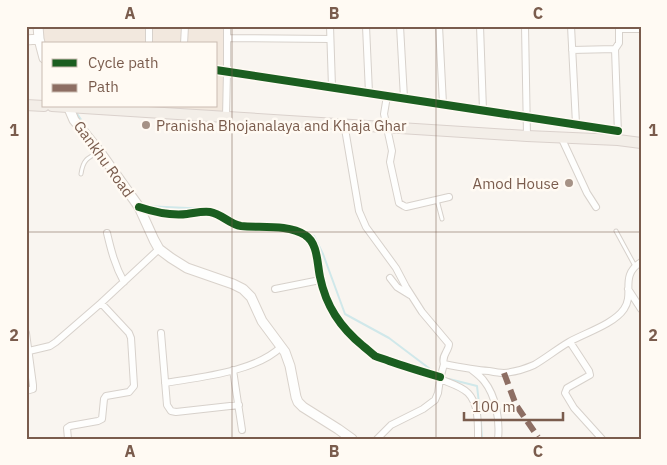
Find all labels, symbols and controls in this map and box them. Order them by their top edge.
text: A [125,3,136,23]
text: B [329,3,340,23]
text: C [533,3,543,23]
legend [42,42,218,108]
text: Cycle path [88,53,159,72]
text: Path [88,77,119,96]
place label: Pranisha Bhojanalaya and Khaja Ghar [156,116,407,135]
street label: Gankhu Road [70,117,138,201]
marker: Pranisha Bhojanalaya and Khaja Ghar [140,119,152,131]
text: 1 [9,120,19,140]
text: 1 [648,120,658,140]
place label: Amod House [473,174,559,193]
marker: Amod House [563,177,575,189]
text: 2 [9,325,19,345]
text: 2 [648,325,658,345]
scale bar [464,390,563,422]
text: 100 m [472,397,516,416]
text: A [125,441,136,461]
text: B [329,441,340,461]
text: C [533,441,543,461]

